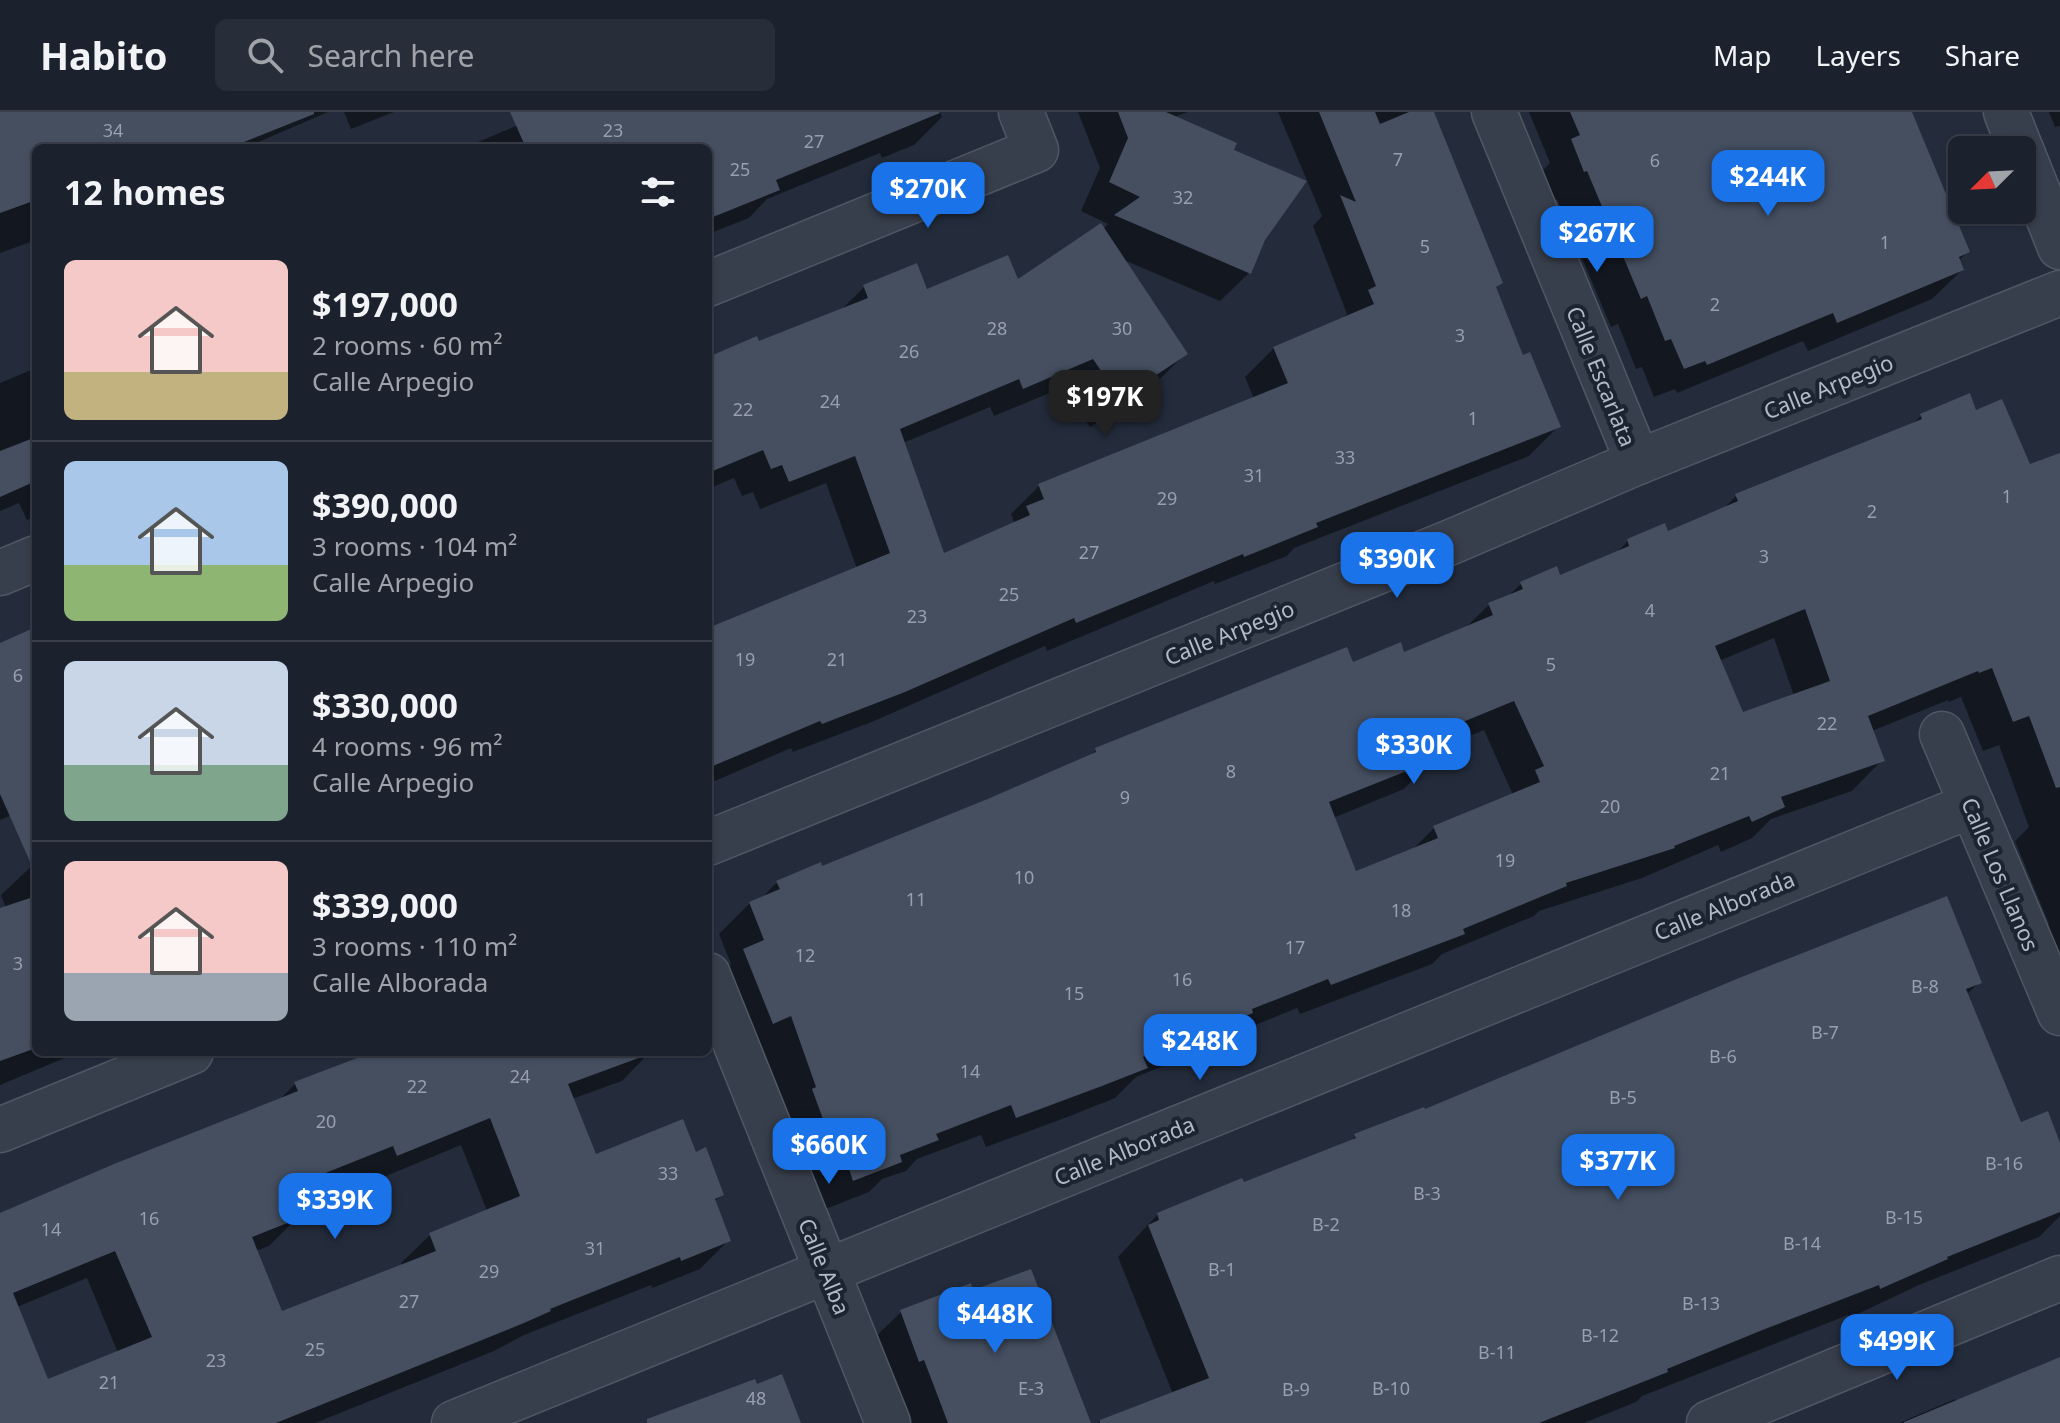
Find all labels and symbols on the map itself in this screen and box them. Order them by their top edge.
house number: 34 [103,118,123,142]
house number: 23 [603,118,623,142]
house number: 27 [804,129,824,153]
north arrow [1948,136,2036,224]
house number: 7 [1393,147,1403,171]
house number: 6 [1650,148,1660,172]
pin: $244K [1712,150,1824,218]
house number: 25 [730,157,750,181]
pin: $270K [872,162,984,230]
house number: 32 [1173,185,1193,209]
pin: $267K [1541,206,1653,274]
house number: 1 [1880,230,1890,254]
house number: 5 [1420,234,1430,258]
house number: 2 [1710,292,1720,316]
street label: Calle Escarlata [1560,301,1644,451]
house number: 28 [987,316,1007,340]
house number: 30 [1112,316,1132,340]
house number: 3 [1455,323,1465,347]
house number: 26 [899,339,919,363]
street label: Calle Arpegio [1759,346,1897,426]
pin: $197K [1049,370,1161,438]
house number: 24 [820,389,840,413]
house number: 22 [733,397,753,421]
house number: 1 [1468,406,1478,430]
house number: 33 [1335,445,1355,469]
house number: 31 [1244,463,1264,487]
house number: 1 [2002,484,2012,508]
house number: 29 [1157,486,1177,510]
house number: 2 [1867,499,1877,523]
pin: $390K [1341,532,1453,600]
house number: 27 [1079,540,1099,564]
house number: 3 [1759,544,1769,568]
house number: 25 [999,582,1019,606]
street label: Calle Arpegio [1160,592,1298,672]
house number: 4 [1645,598,1655,622]
house number: 23 [907,604,927,628]
house number: 19 [735,647,755,671]
house number: 21 [827,647,847,671]
house number: 5 [1546,652,1556,676]
house number: 6 [13,663,23,687]
house number: 22 [1817,711,1837,735]
pin: $330K [1358,718,1470,786]
house number: 8 [1226,759,1236,783]
house number: 21 [1710,761,1730,785]
house number: 9 [1120,785,1130,809]
street label: Calle Los Llanos [1955,793,2047,955]
house number: 20 [1600,794,1620,818]
house number: 19 [1495,848,1515,872]
street label: Calle Alborada [1649,863,1799,947]
house number: 10 [1014,865,1034,889]
house number: 11 [906,887,926,911]
house number: 18 [1391,898,1411,922]
house number: 17 [1285,935,1305,959]
house number: 12 [795,943,815,967]
house number: 3 [13,951,23,975]
house number: 16 [1172,967,1192,991]
house number: B-8 [1911,974,1939,998]
house number: 15 [1064,981,1084,1005]
pin: $248K [1144,1014,1256,1082]
house number: B-7 [1811,1020,1839,1044]
house number: B-6 [1709,1044,1737,1068]
house number: 14 [960,1059,980,1083]
house number: 24 [510,1064,530,1088]
house number: 22 [407,1074,427,1098]
house number: B-5 [1609,1085,1637,1109]
street label: Calle Alborada [1049,1108,1199,1192]
house number: 20 [316,1109,336,1133]
pin: $660K [773,1118,885,1186]
pin: $377K [1562,1134,1674,1202]
house number: B-16 [1985,1151,2023,1175]
house number: 33 [658,1161,678,1185]
pin: $339K [279,1173,391,1241]
house number: B-3 [1413,1181,1441,1205]
house number: B-15 [1885,1205,1923,1229]
house number: 16 [139,1206,159,1230]
house number: B-2 [1312,1212,1340,1236]
street label: Calle Alba [792,1213,858,1319]
house number: 14 [41,1217,61,1241]
house number: B-14 [1783,1231,1821,1255]
house number: 31 [585,1236,605,1260]
house number: B-1 [1208,1257,1236,1281]
house number: 29 [479,1259,499,1283]
pin: $448K [939,1287,1051,1355]
house number: 27 [399,1289,419,1313]
house number: B-13 [1682,1291,1720,1315]
pin: $499K [1841,1314,1953,1382]
house number: B-12 [1581,1323,1619,1347]
house number: 25 [305,1337,325,1361]
house number: B-11 [1478,1340,1516,1364]
house number: 23 [206,1348,226,1372]
house number: 21 [99,1370,119,1394]
house number: E-3 [1018,1376,1044,1400]
house number: B-10 [1372,1376,1410,1400]
house number: B-9 [1282,1377,1310,1401]
house number: 48 [746,1386,766,1410]

